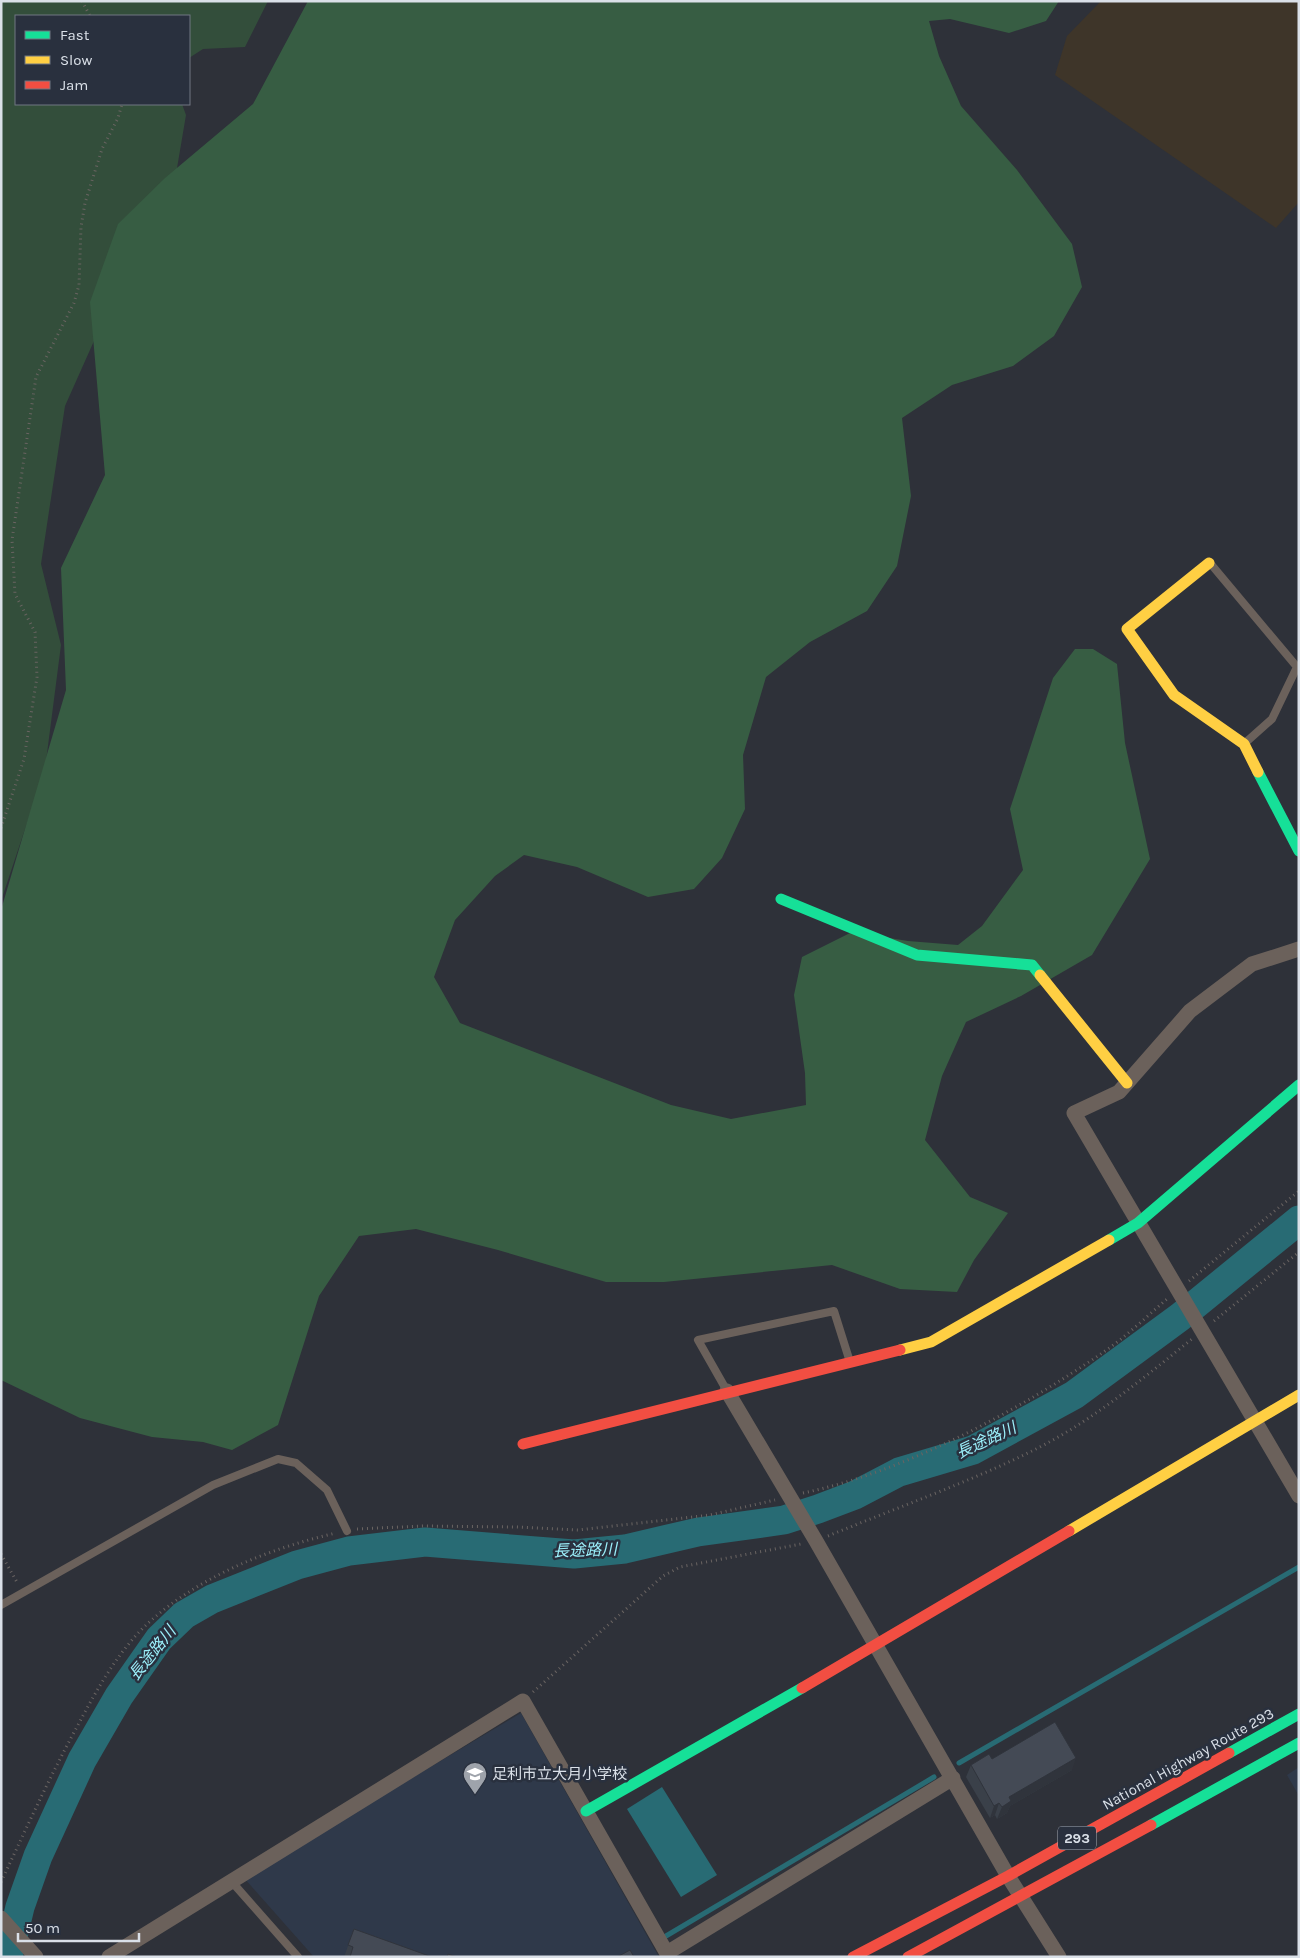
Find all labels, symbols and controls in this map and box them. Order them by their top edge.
legend [15,15,190,105]
text: Fast [60,26,90,44]
text: Slow [60,51,92,69]
text: Jam [60,76,88,94]
water label: 長途路川 [953,1417,1021,1462]
water label: 長途路川 [553,1539,619,1561]
water label: 長途路川 [124,1621,181,1684]
street label: National Highway Route 293 [1099,1704,1277,1814]
school or university icon: 足利市立大月小学校 [462,1761,488,1795]
place label: 足利市立大月小学校 [492,1765,627,1783]
road number: 293 [1058,1826,1096,1850]
scale bar [18,1910,139,1942]
text: 50 m [25,1919,60,1937]

